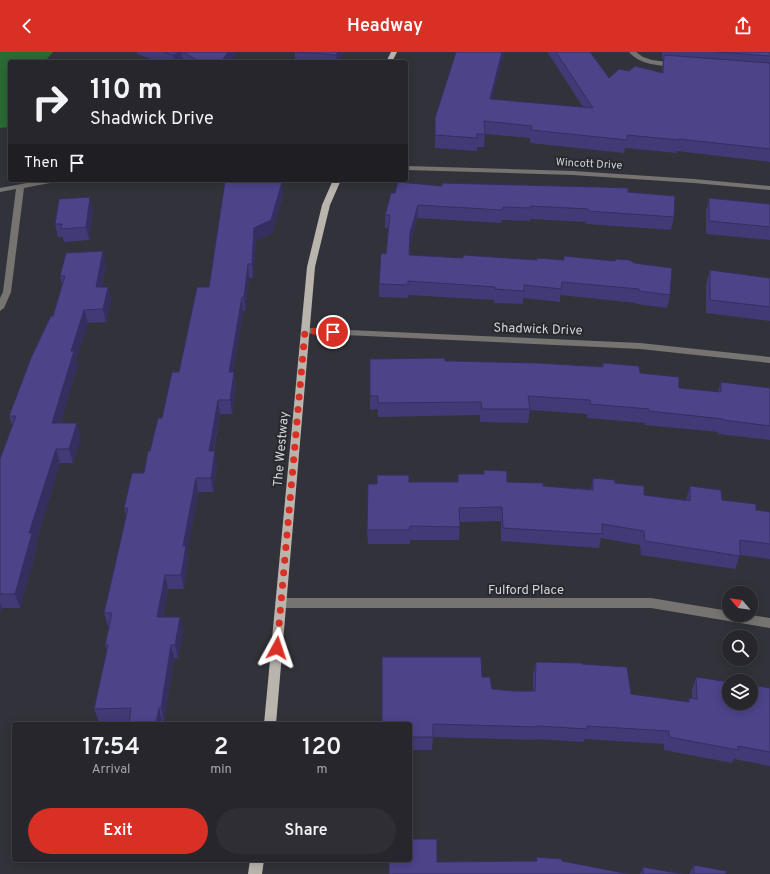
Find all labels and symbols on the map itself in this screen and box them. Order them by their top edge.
street label: Wincott Drive [555,155,623,173]
pin [316,315,350,349]
street label: Shadwick Drive [493,320,583,340]
street label: The Westway [271,411,293,488]
street label: Fulford Place [488,583,564,599]
north arrow [722,586,758,622]
position arrow [256,627,298,669]

